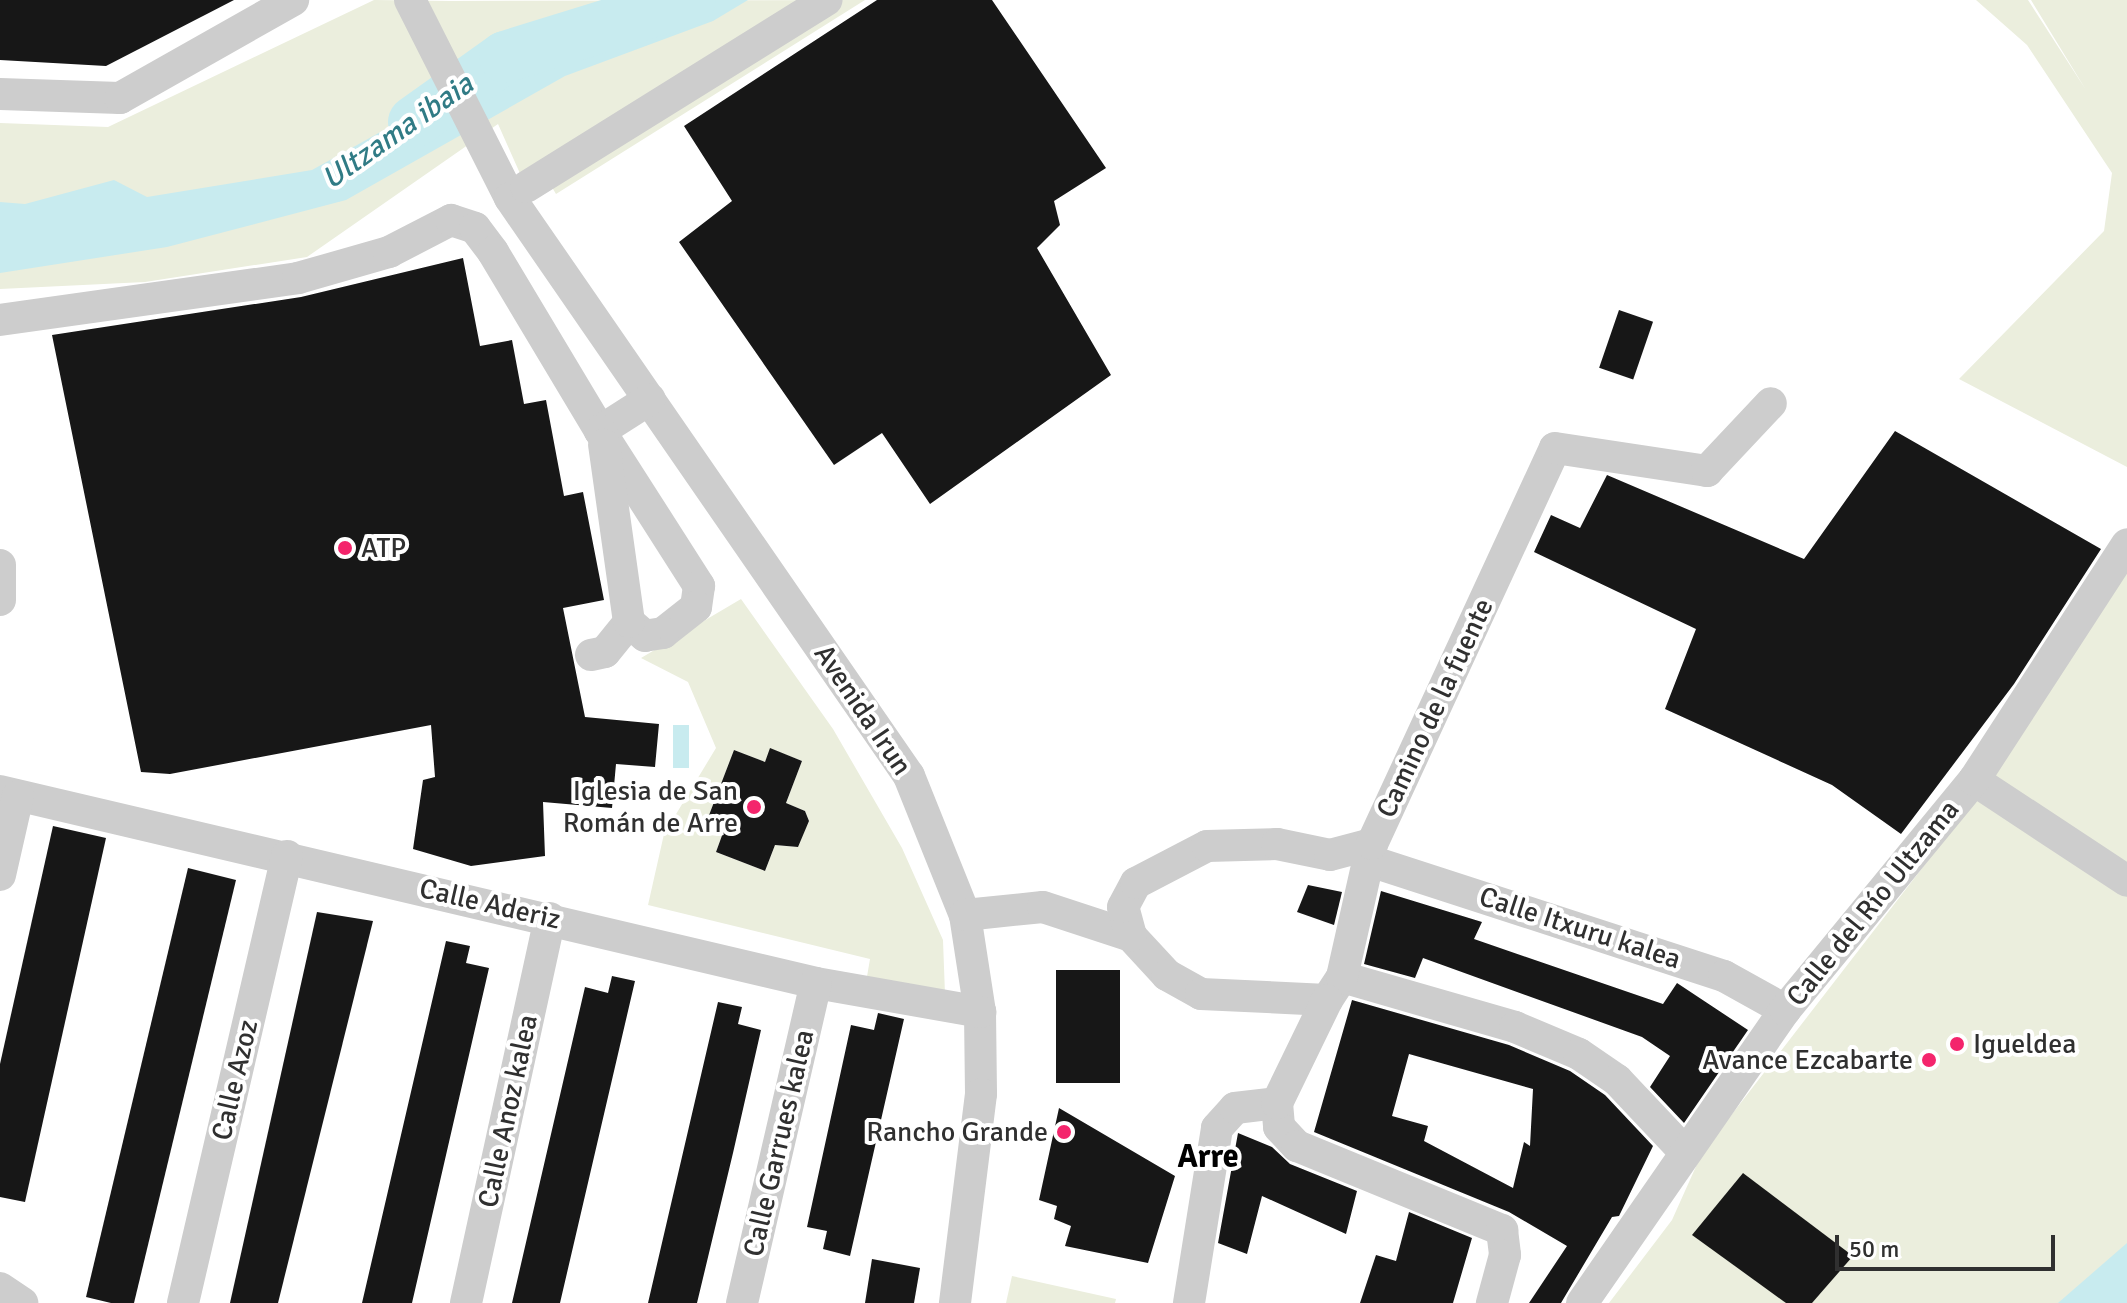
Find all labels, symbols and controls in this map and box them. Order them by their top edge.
water label: Ultzama ibaia [316,67,480,197]
place label: ATP [361,531,406,565]
marker: ATP [336,539,354,557]
street label: Camino de la fuente [1369,593,1501,823]
street label: Avenida Irun [807,638,919,782]
place label: Iglesia de San Román de Arre [563,774,738,840]
street label: Calle del Río Ultzama [1780,793,1966,1013]
marker: Iglesia de San Román de Arre [745,798,763,816]
street label: Calle Aderiz [416,871,564,937]
street label: Calle Itxuru kalea [1475,880,1685,976]
street label: Calle Anoz kalea [471,1011,545,1211]
street label: Calle Azoz [205,1016,265,1144]
street label: Calle Garrues kalea [737,1026,821,1260]
place label: Igueldea [1973,1027,2076,1061]
marker: Igueldea [1948,1035,1966,1053]
place label: Avance Ezcabarte [1702,1043,1913,1077]
marker: Avance Ezcabarte [1920,1051,1938,1069]
place label: Rancho Grande [866,1115,1048,1149]
marker: Rancho Grande [1055,1123,1073,1141]
district label: Arre [1177,1138,1239,1176]
scale bar [1839,1219,2059,1269]
text: 50 m [1849,1234,1899,1264]

